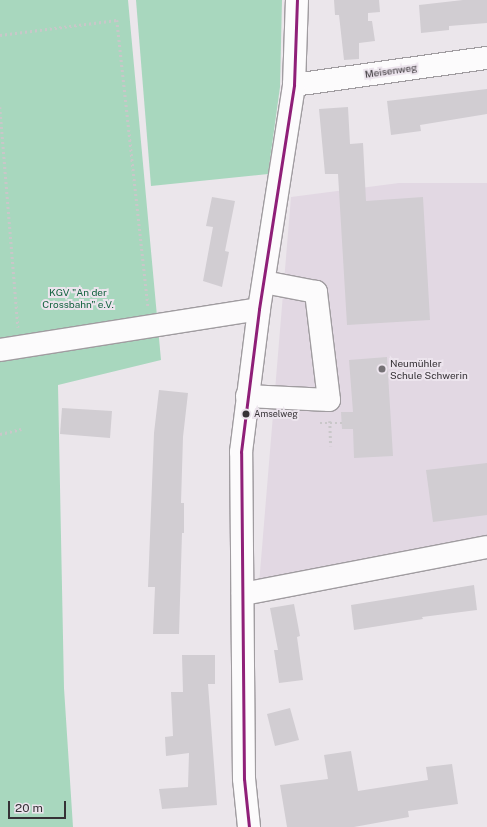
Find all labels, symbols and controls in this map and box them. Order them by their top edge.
street label: Meisenweg [364,61,418,81]
park label: KGV "An der Crossbahn" e.V. [42,286,114,310]
place label: Neumühler Schule Schwerin [390,357,468,380]
marker: Neumühler Schule Schwerin [377,364,387,374]
marker: Amselweg [241,409,251,419]
place label: Amselweg [254,409,298,419]
scale bar [10,793,68,819]
text: 20 m [15,801,43,815]

